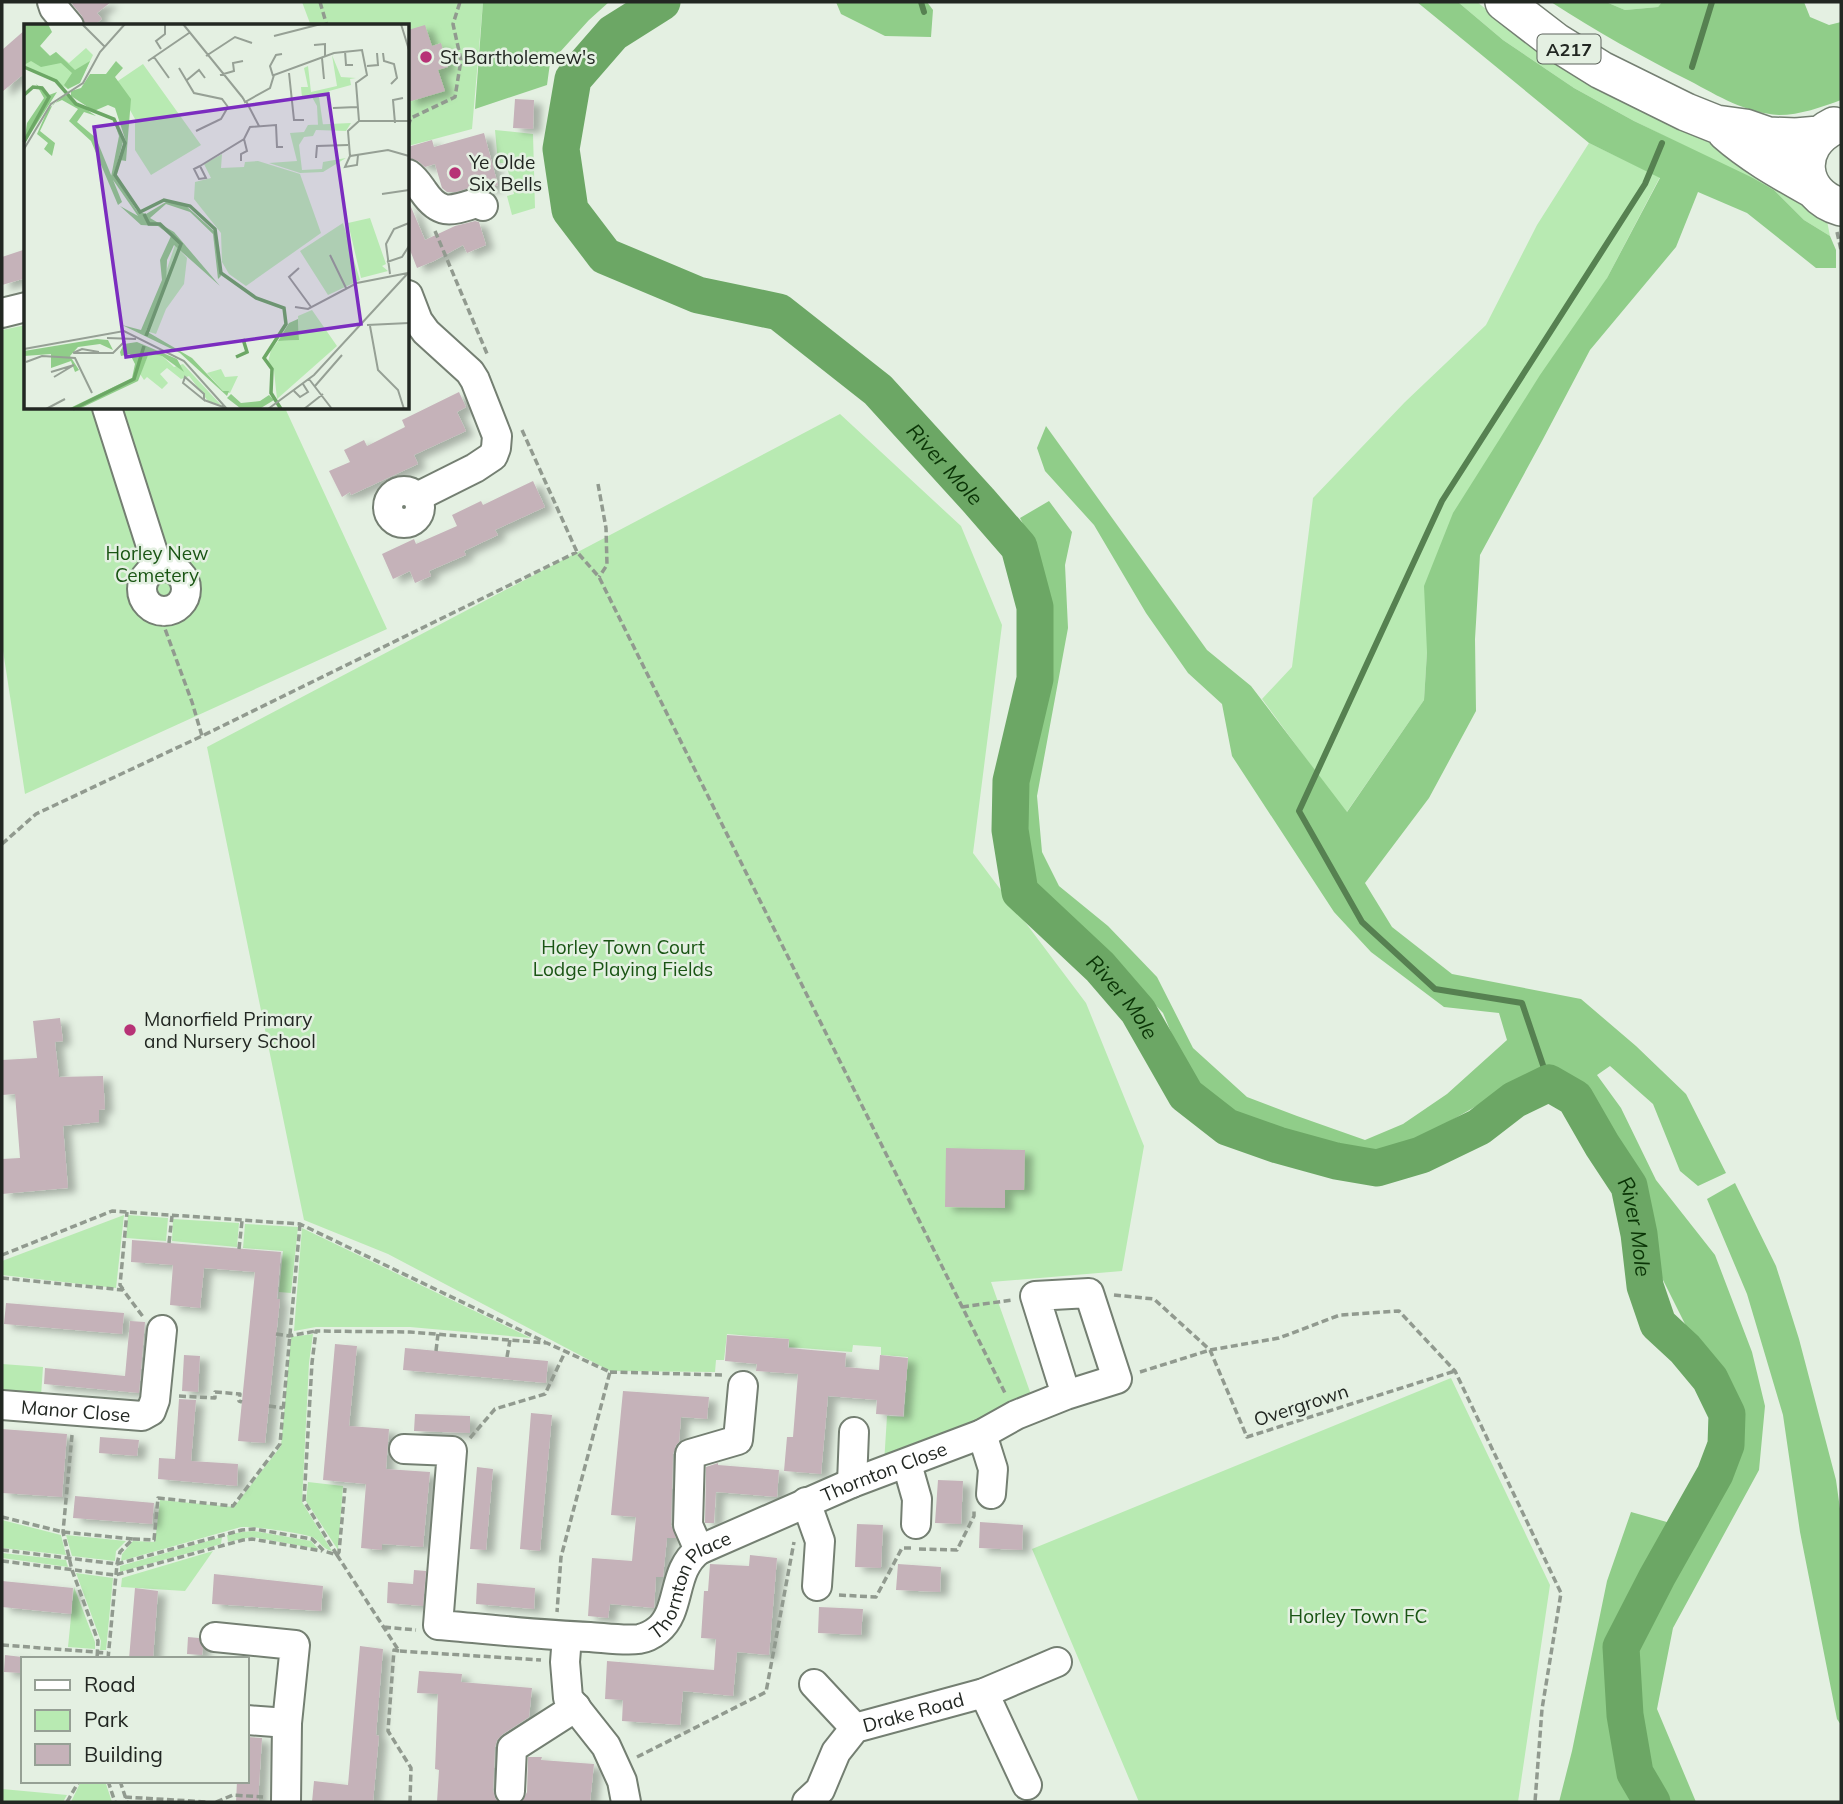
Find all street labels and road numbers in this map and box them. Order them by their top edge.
road number: A217 [1538,34,1600,64]
street label: Overgrown [1251,1378,1351,1432]
street label: Manor Close [20,1395,131,1427]
street label: Thornton Close [817,1436,950,1507]
street label: Thornton Place [645,1526,734,1644]
street label: Drake Road [860,1687,967,1737]

